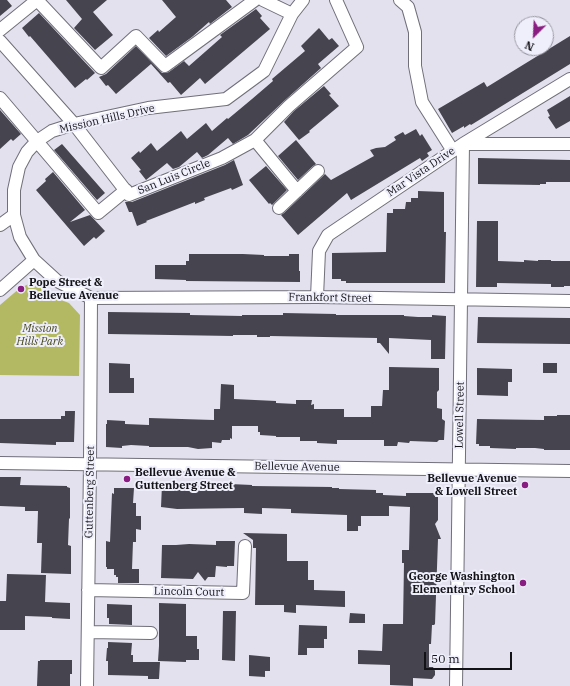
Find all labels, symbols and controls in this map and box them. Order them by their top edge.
north arrow [514,16,554,56]
text: N [523,38,536,54]
street label: Mission Hills Drive [58,102,156,136]
street label: Mar Vista Drive [385,144,457,200]
street label: San Luis Circle [136,156,212,198]
place label: Pope Street & Bellevue Avenue [29,276,119,302]
marker: Pope Street & Bellevue Avenue [16,284,26,294]
street label: Frankfort Street [288,291,372,305]
park label: Mission Hills Park [17,322,63,348]
street label: Lowell Street [453,381,467,449]
street label: Guttenberg Street [83,446,97,538]
street label: Bellevue Avenue [254,460,340,474]
place label: Bellevue Avenue & Guttenberg Street [135,466,235,492]
place label: Bellevue Avenue & Lowell Street [427,472,517,498]
marker: Bellevue Avenue & Guttenberg Street [122,474,132,484]
marker: Bellevue Avenue & Lowell Street [520,480,530,490]
place label: George Washington Elementary School [409,570,515,596]
marker: George Washington Elementary School [518,578,528,588]
street label: Lincoln Court [154,585,224,599]
scale bar [426,644,514,670]
text: 50 m [431,651,460,666]

